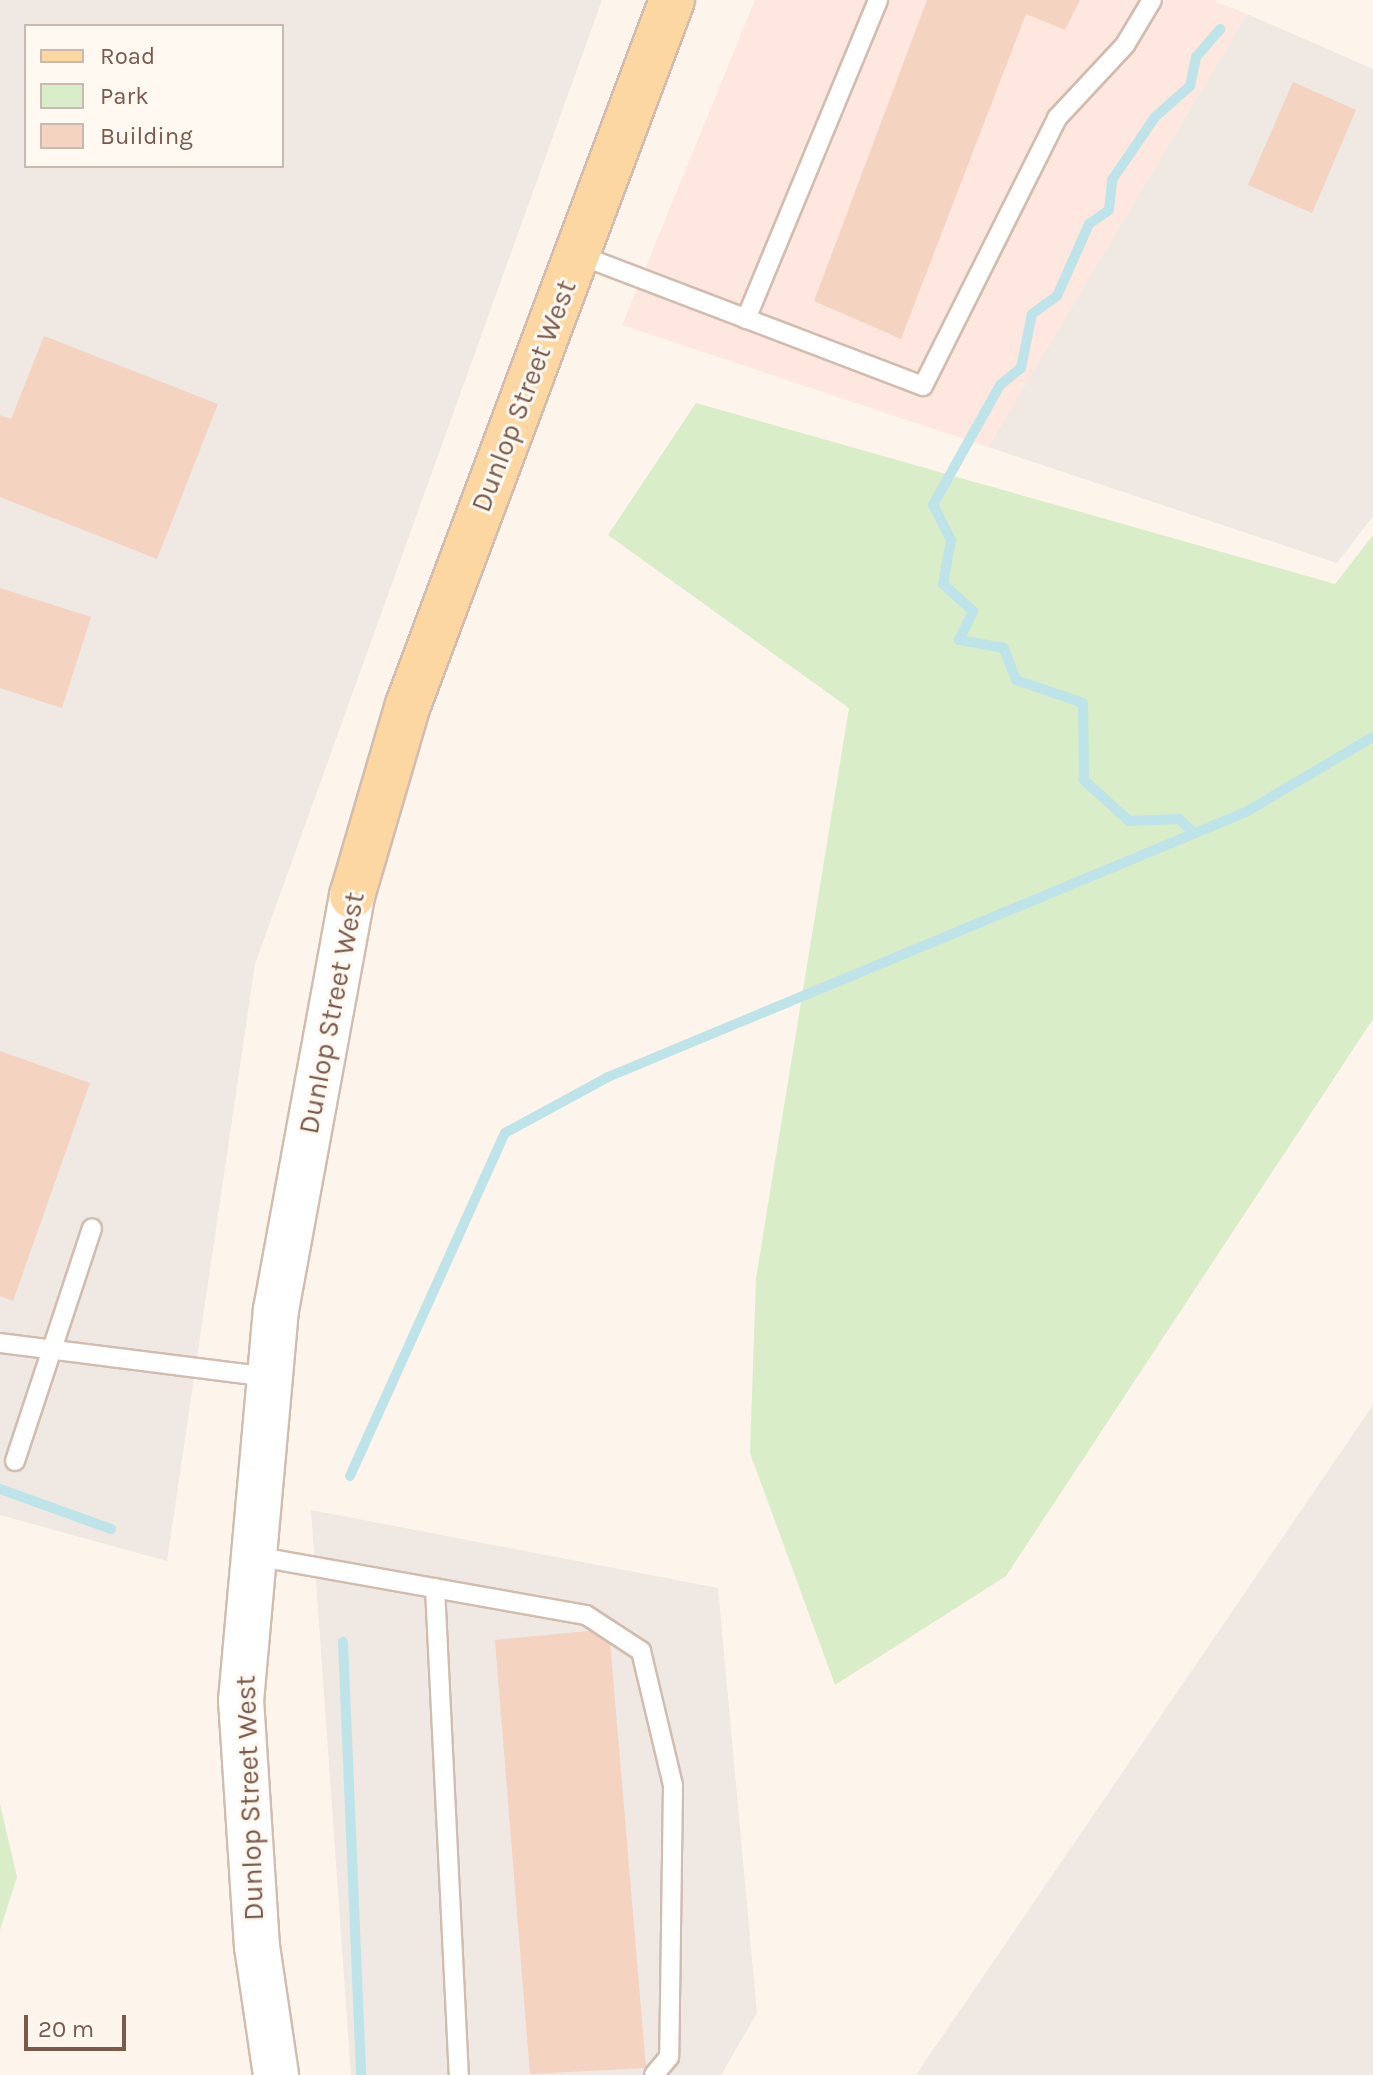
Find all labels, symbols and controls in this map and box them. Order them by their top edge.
legend [24,24,284,168]
text: Road [100,42,155,70]
text: Park [100,82,149,110]
text: Building [100,122,193,150]
street label: Dunlop Street West [464,275,584,517]
street label: Dunlop Street West [292,889,372,1137]
street label: Dunlop Street West [229,1675,271,1921]
scale bar [28,1999,130,2049]
text: 20 m [38,2015,94,2043]

